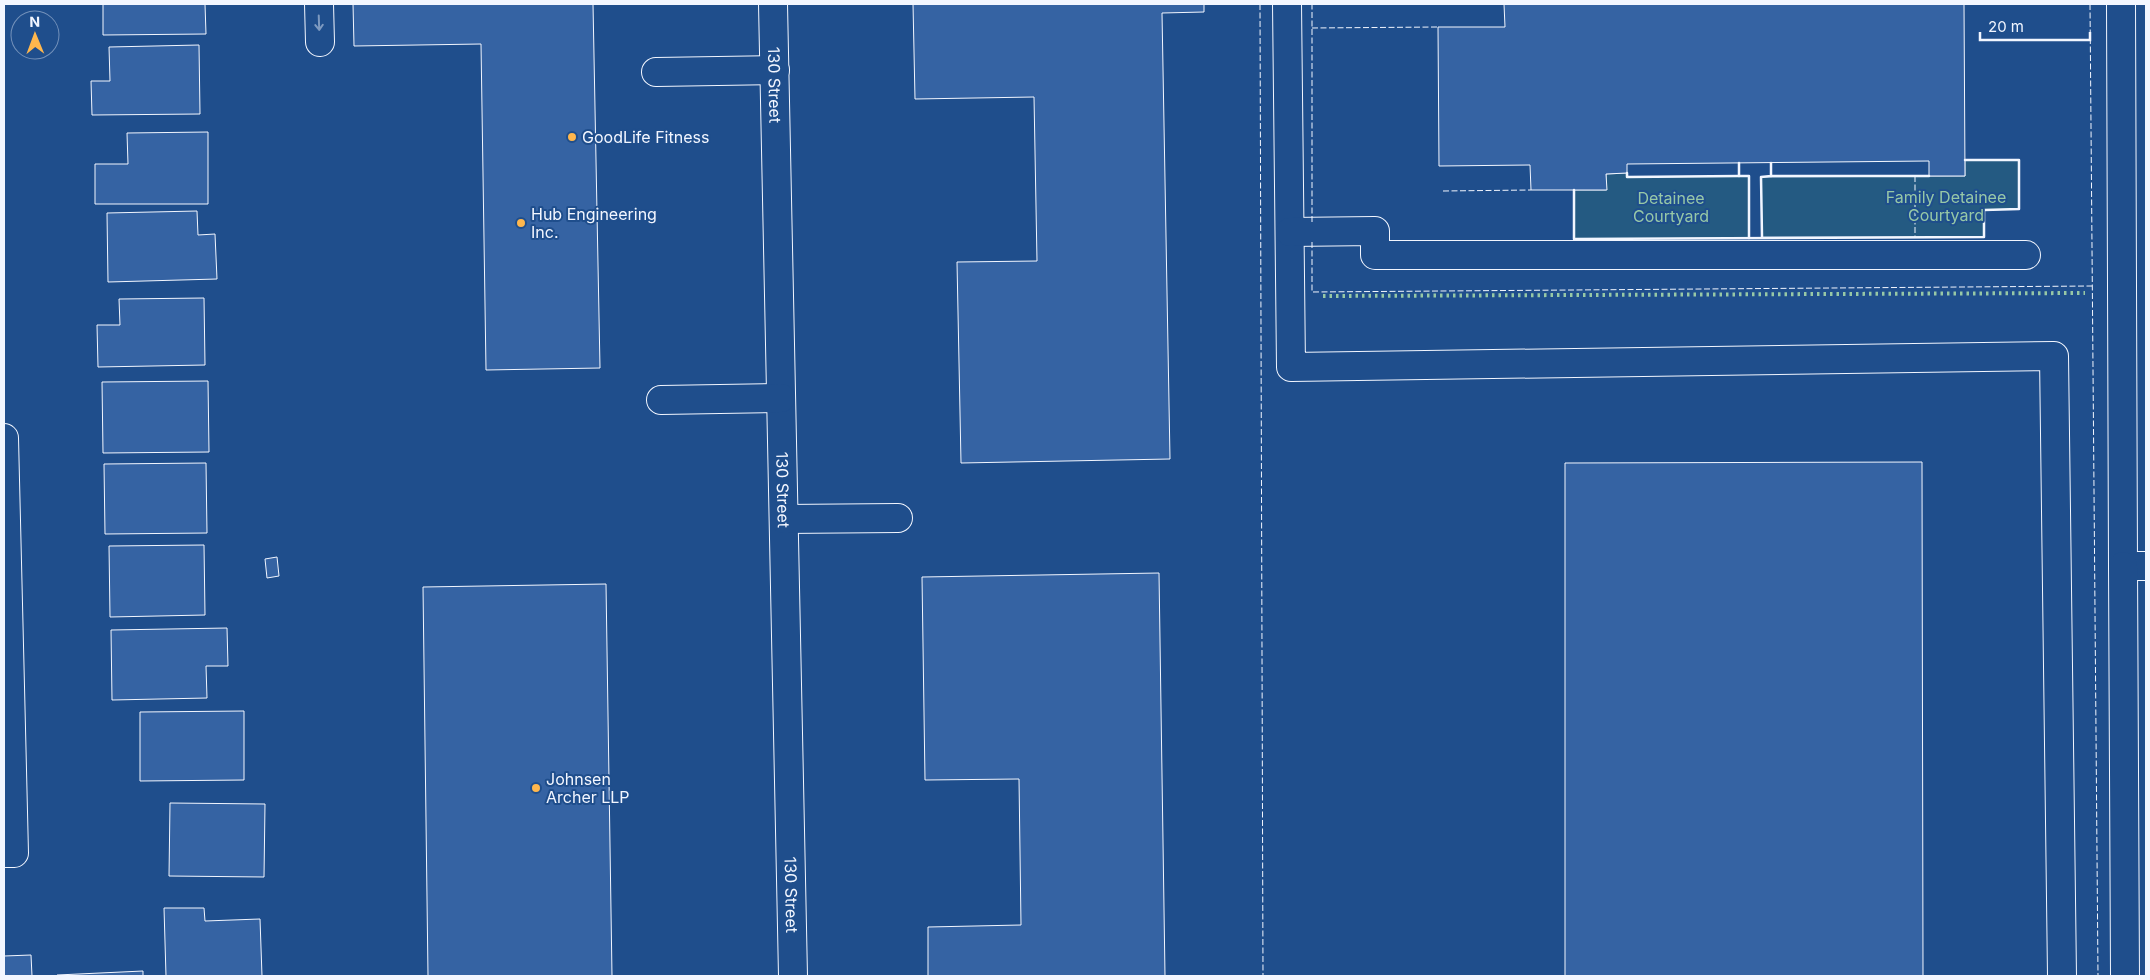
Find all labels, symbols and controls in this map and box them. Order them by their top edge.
north arrow [10,10,60,60]
scale bar [1980,10,2090,42]
text: N [29,13,40,30]
one-way arrow [315,15,324,31]
text: 20 m [1988,17,2024,36]
street label: 130 Street [764,47,785,123]
place label: GoodLife Fitness [582,127,709,147]
marker: GoodLife Fitness [566,131,578,143]
park label: Family Detainee Courtyard [1886,187,2006,225]
park label: Detainee Courtyard [1633,188,1709,226]
place label: Hub Engineering Inc. [531,204,657,242]
marker: Hub Engineering Inc. [515,217,527,229]
street label: 130 Street [772,452,794,528]
place label: Johnsen Archer LLP [546,769,630,807]
marker: Johnsen Archer LLP [530,782,542,794]
street label: 130 Street [781,857,802,933]

